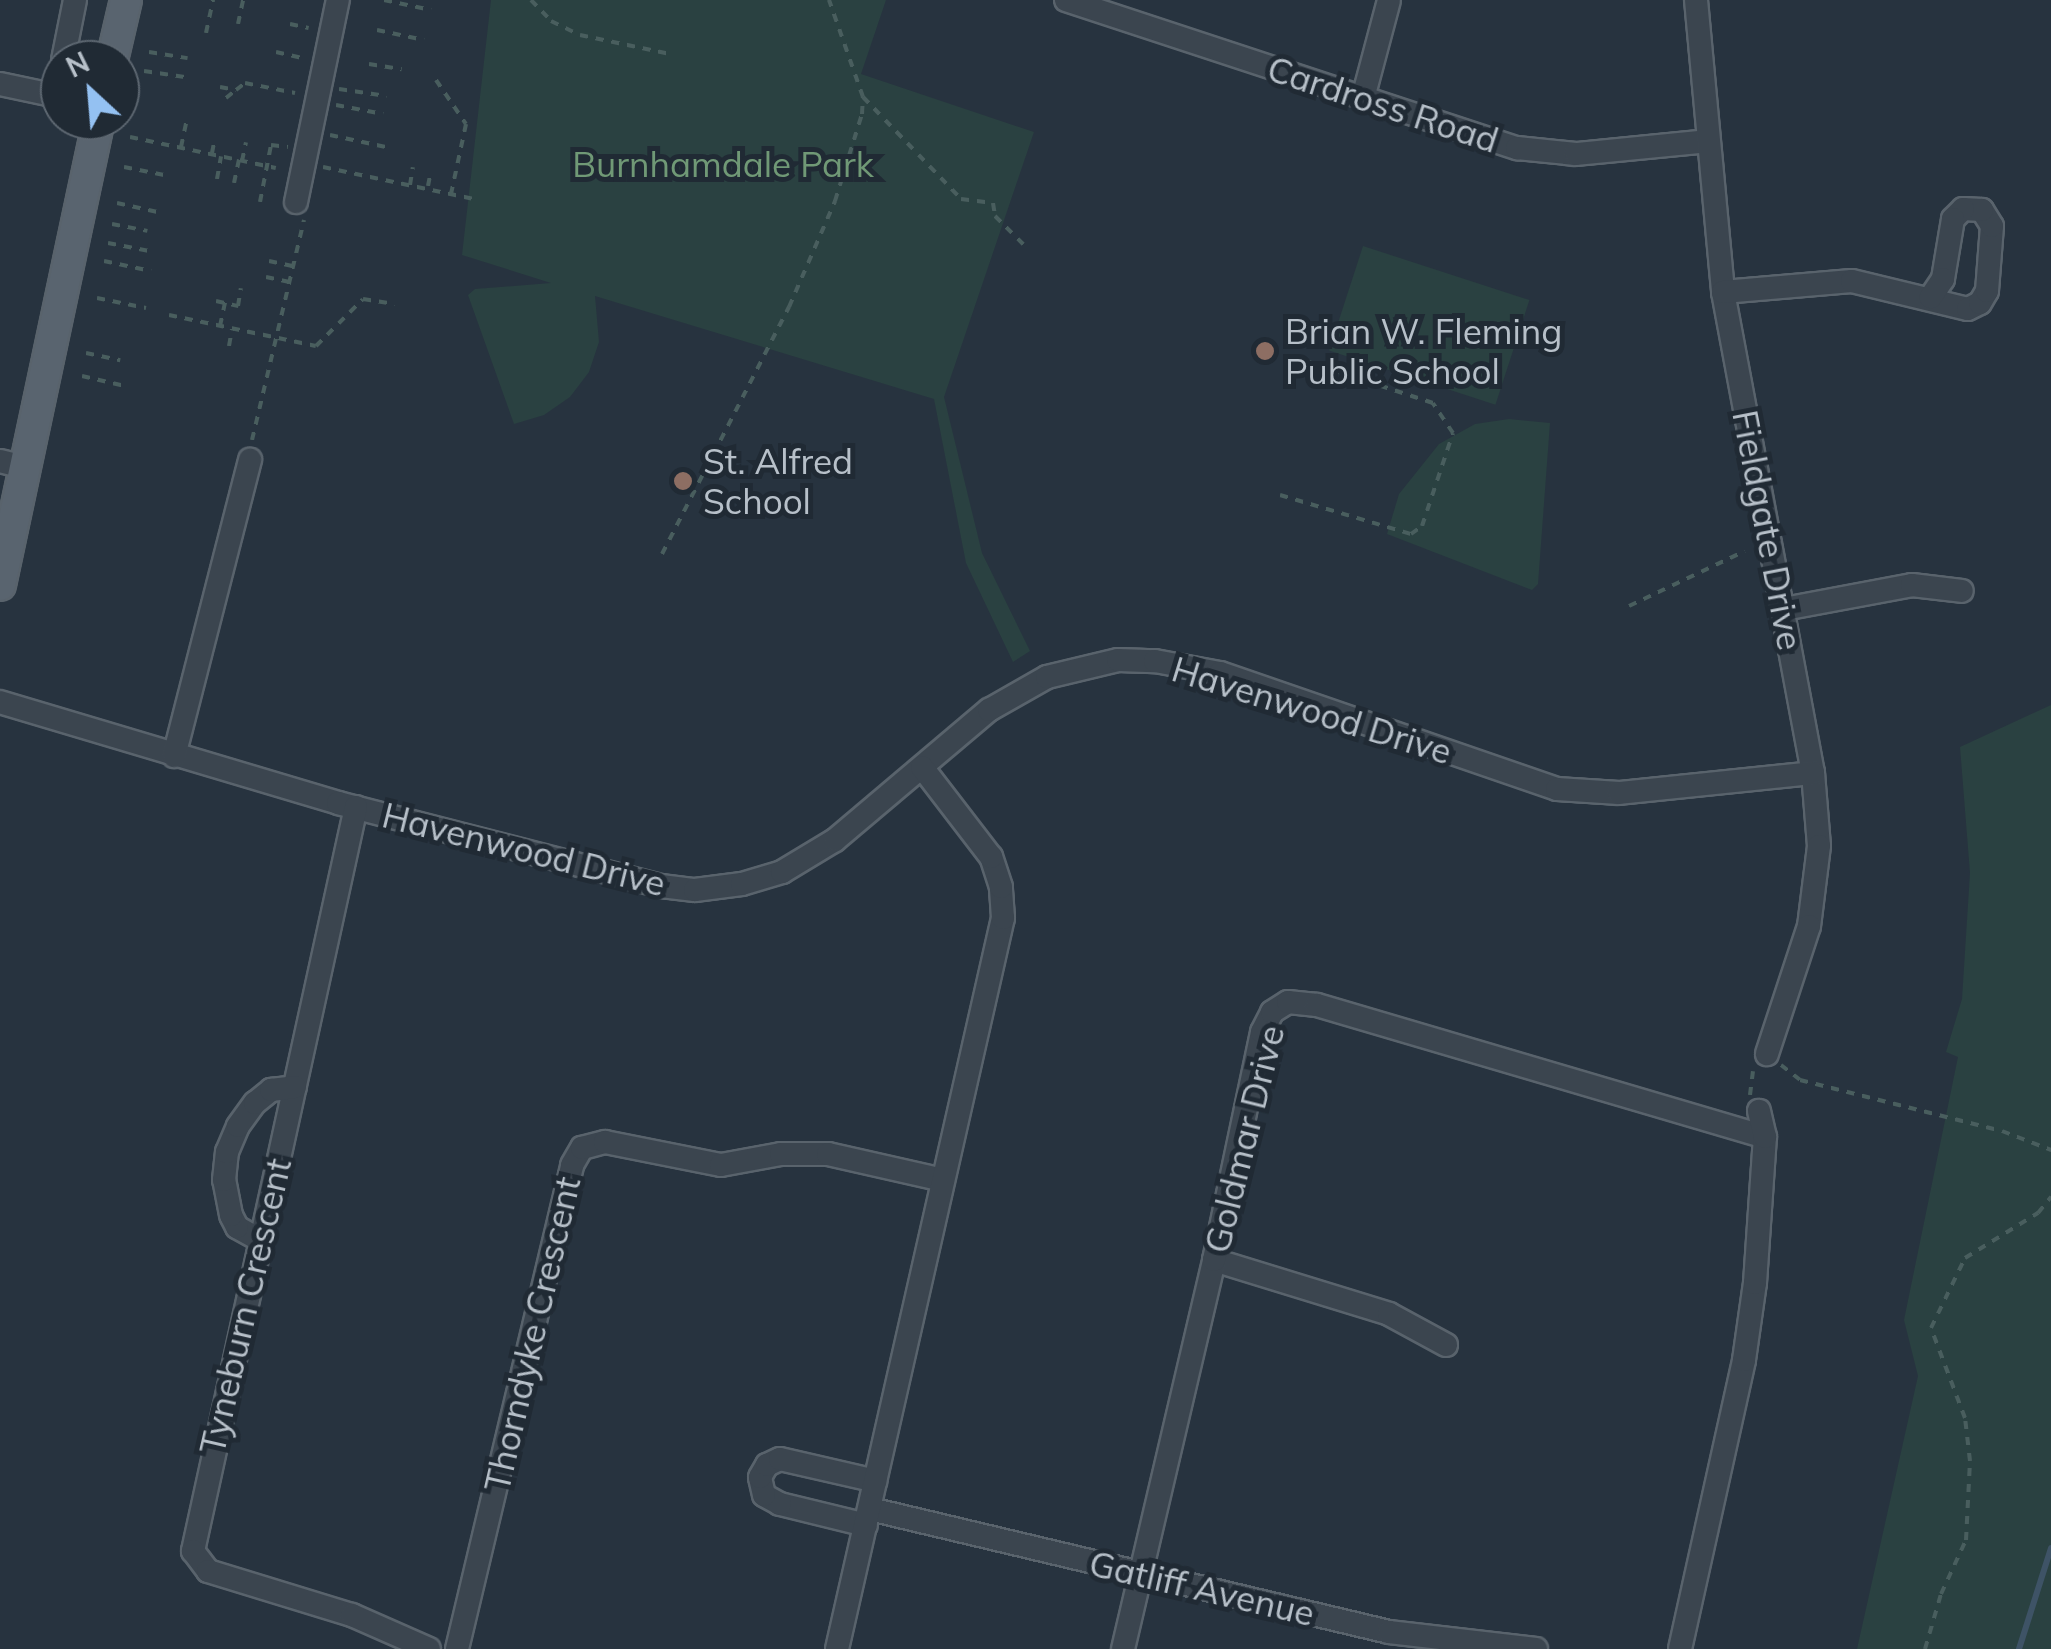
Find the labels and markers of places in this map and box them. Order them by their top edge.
place label: Brian W. Fleming Public School [1285,310,1562,392]
marker: Brian W. Fleming Public School [1254,340,1276,362]
place label: St. Alfred School [703,440,853,522]
marker: St. Alfred School [672,470,694,492]

